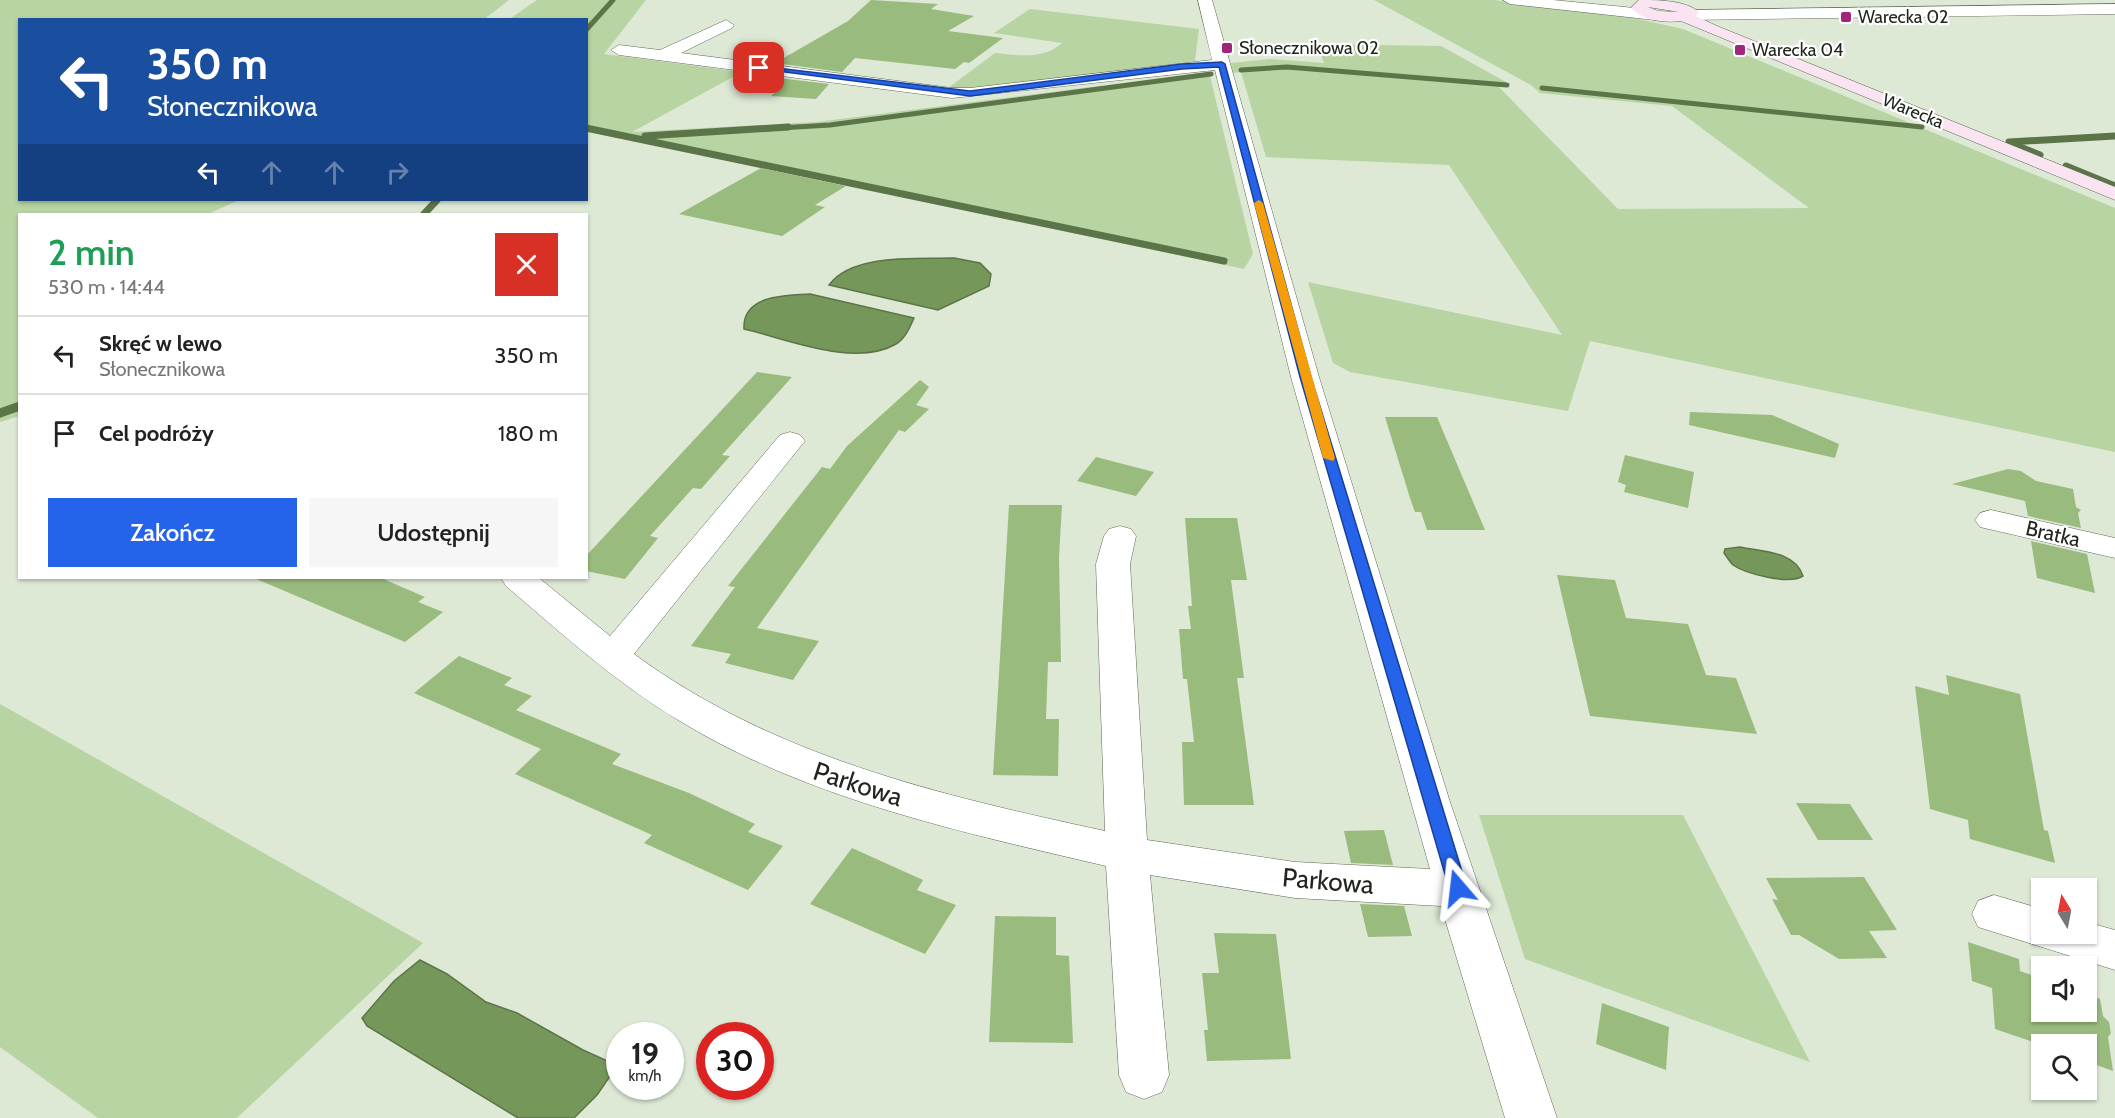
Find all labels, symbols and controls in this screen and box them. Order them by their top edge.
place label: Warecka 02 [1858,6,1948,28]
marker: Warecka 02 [1839,10,1853,24]
place label: Słonecznikowa 02 [1239,37,1379,59]
text: 350 m [147,38,268,90]
place label: Warecka 04 [1752,39,1843,61]
marker: Słonecznikowa 02 [1220,41,1234,55]
icon: left [48,42,126,120]
pin [733,42,784,93]
marker: Warecka 04 [1733,43,1747,57]
icon: arrive [742,51,775,84]
street label: Warecka [1879,89,1947,133]
text: Słonecznikowa [147,90,317,123]
icon: left [192,156,225,189]
icon: ahead [255,156,288,189]
icon: ahead [318,156,351,189]
icon: right [381,156,414,189]
text: 2 min [48,230,135,274]
button: close [495,233,558,296]
text: 530 m · 14:44 [48,275,165,299]
text: Skręć w lewo [99,330,222,357]
icon: left [48,339,81,372]
text: 350 m [495,342,558,369]
text: Słonecznikowa [99,357,225,381]
icon: arrive [48,417,81,450]
text: Cel podróży [99,420,214,447]
text: 180 m [498,420,558,447]
button: Zakończ [48,498,297,567]
button: Udostępnij [309,498,558,567]
street label: Bratka [2023,515,2083,552]
street label: Parkowa [809,755,907,814]
position arrow [1426,856,1490,920]
street label: Parkowa [1281,861,1376,901]
north arrow [2031,878,2097,944]
map controls [2031,878,2097,1100]
button: sound [2031,956,2097,1022]
speed limit sign: 30 [696,1022,774,1100]
button: search [2031,1034,2097,1100]
text: 19 [631,1035,659,1072]
text: km/h [629,1067,661,1085]

